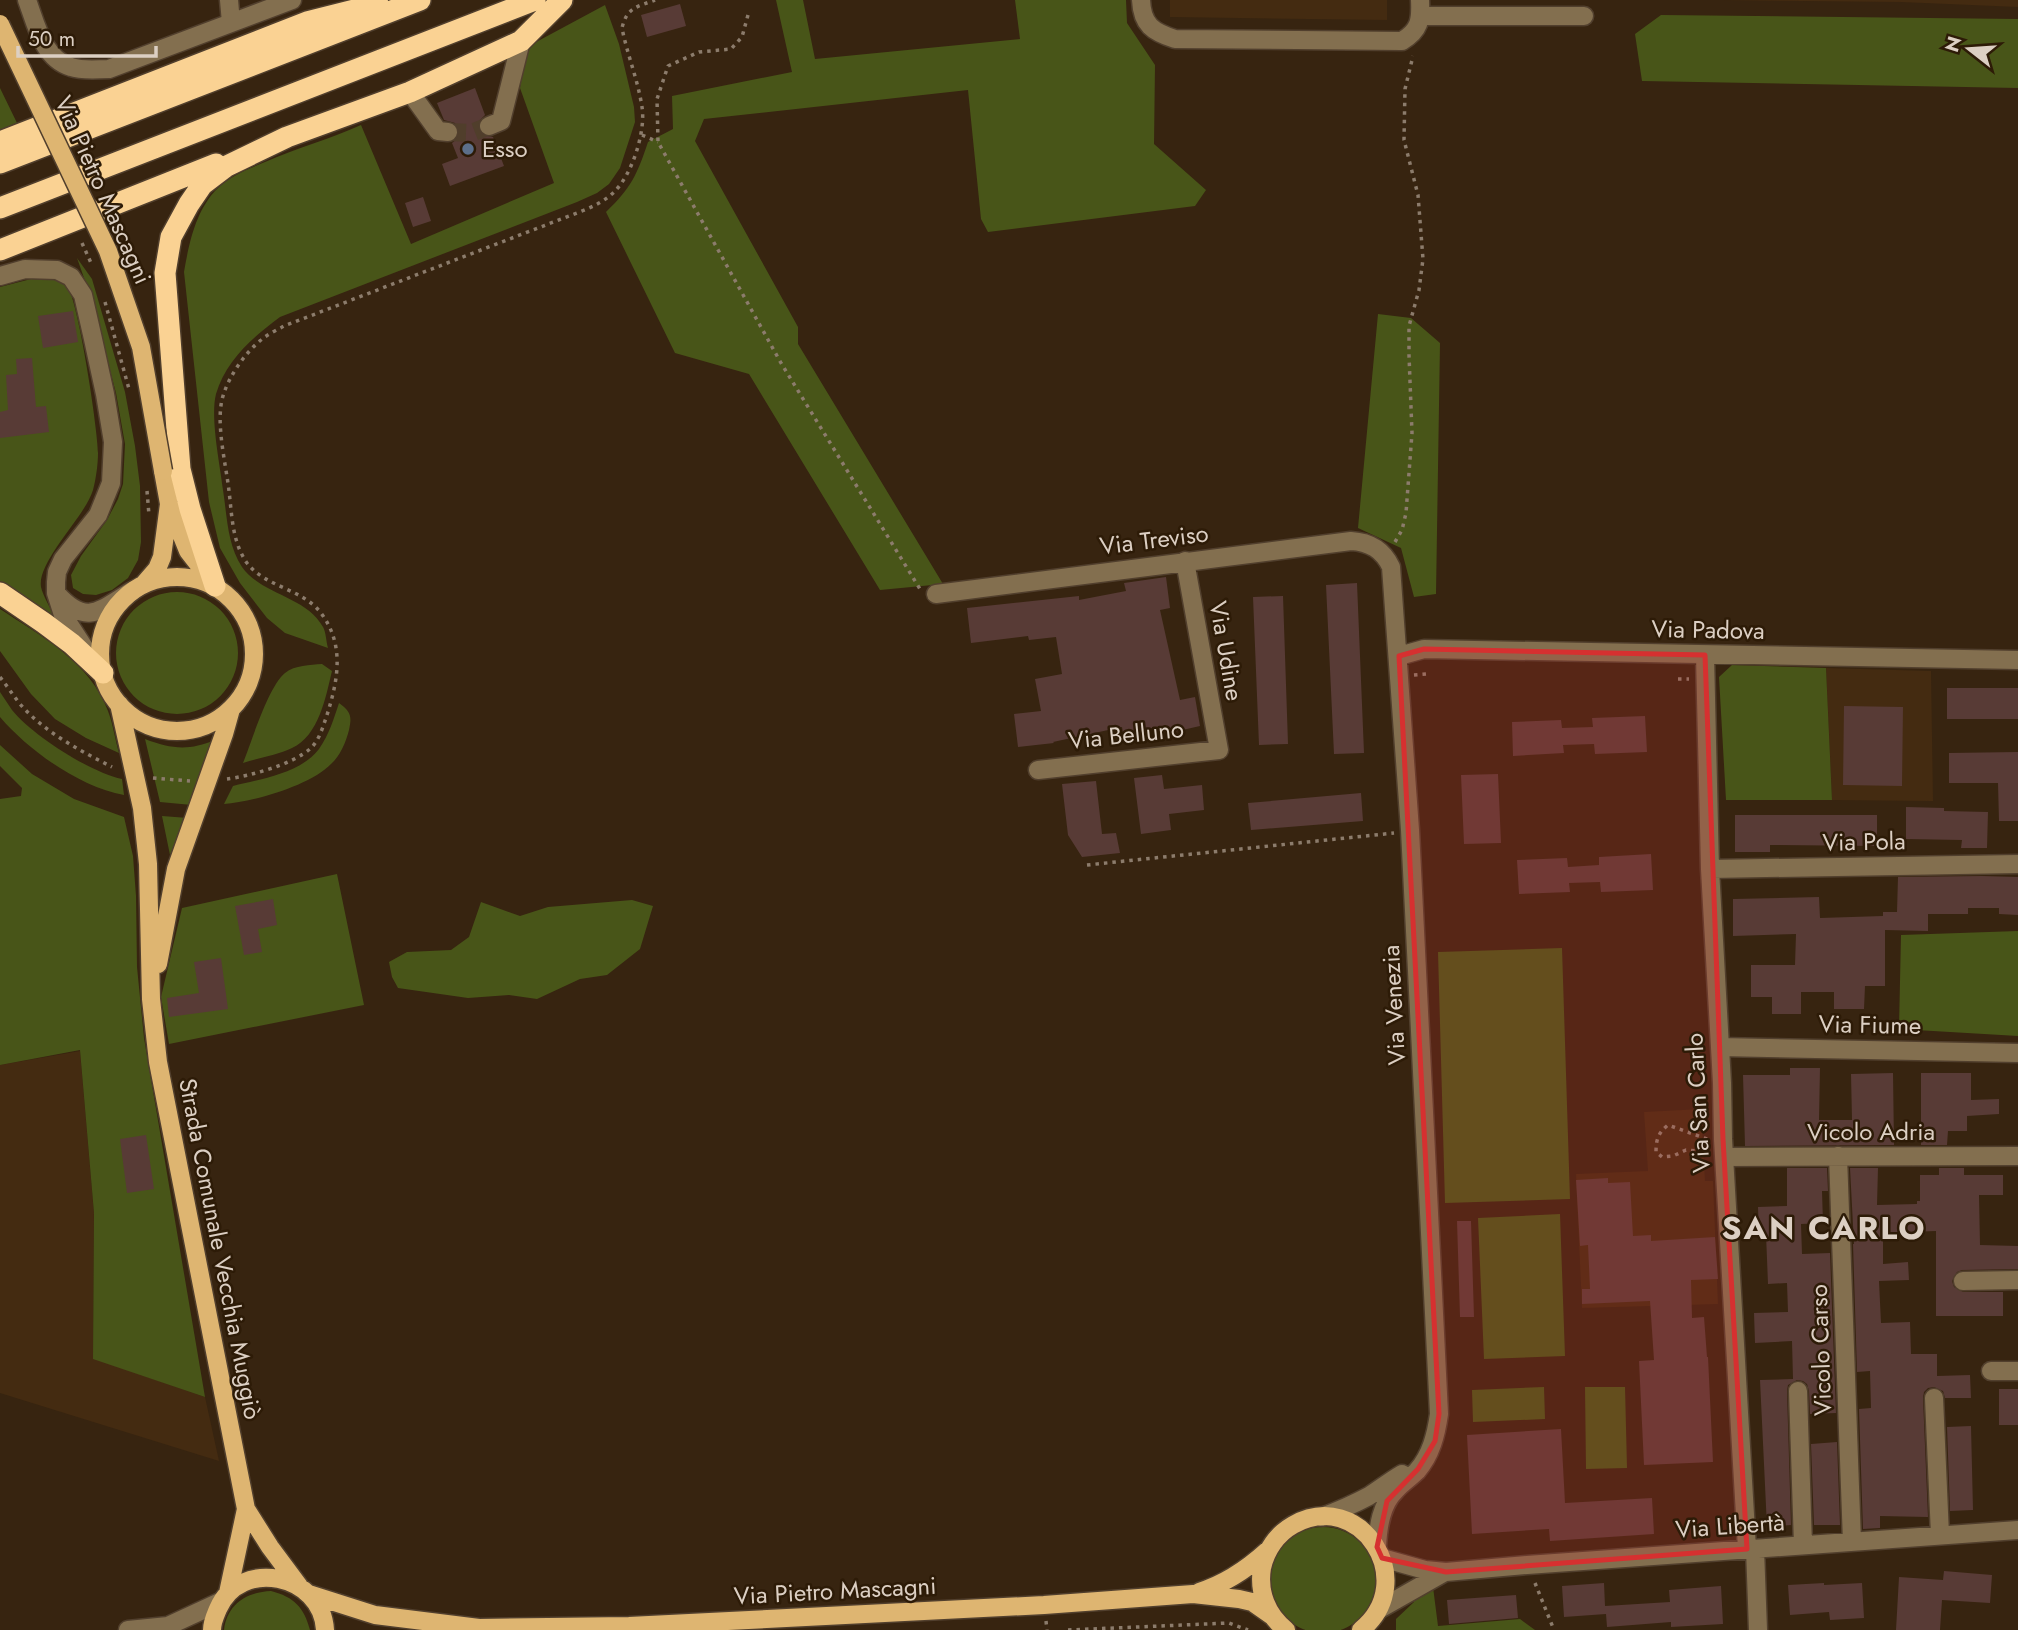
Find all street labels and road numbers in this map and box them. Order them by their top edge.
street label: Via Pietro Mascagni [46,90,161,290]
street label: Via Treviso [1097,515,1210,564]
street label: Via Udine [1201,598,1252,704]
street label: Via Padova [1651,611,1765,648]
street label: Via Belluno [1066,711,1185,758]
street label: Via Pola [1822,823,1906,860]
street label: Via Venezia [1373,944,1414,1066]
street label: Via Fiume [1818,1006,1922,1043]
street label: Via San Carlo [1676,1032,1719,1174]
street label: Strada Comunale Vecchia Muggiò [170,1075,271,1422]
street label: Vicolo Adria [1807,1114,1935,1149]
street label: Vicolo Carso [1801,1284,1840,1416]
street label: Via Libertà [1674,1504,1786,1547]
street label: Via Pietro Mascagni [733,1568,937,1613]

